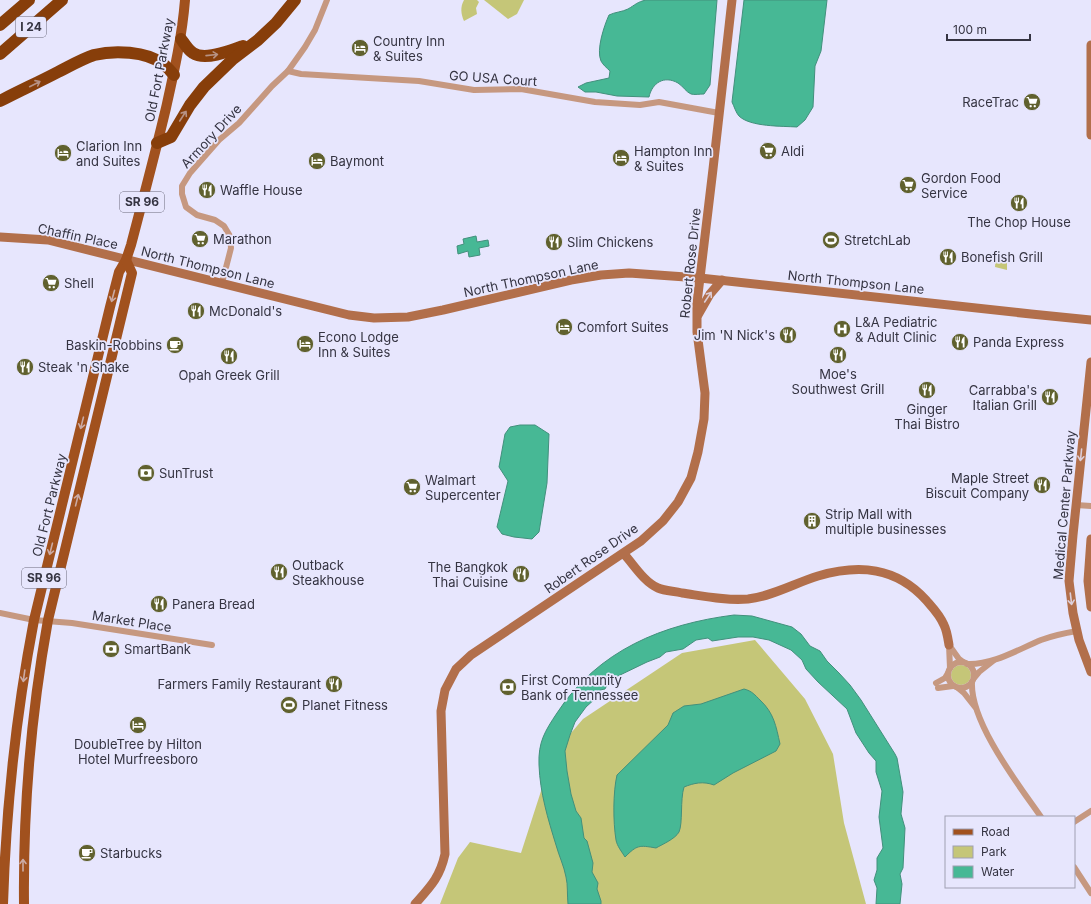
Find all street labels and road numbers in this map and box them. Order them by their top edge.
road number: I 24 [16,17,46,37]
street label: Old Fort Parkway [141,17,177,123]
street label: GO USA Court [448,67,538,89]
street label: Armory Drive [177,101,245,171]
road number: SR 96 [120,192,164,212]
street label: Robert Rose Drive [676,207,704,319]
street label: Chaffin Place [36,220,120,252]
street label: North Thompson Lane [139,243,277,291]
street label: North Thompson Lane [462,256,600,300]
street label: North Thompson Lane [787,267,925,297]
street label: Medical Center Parkway [1049,430,1079,580]
street label: Old Fort Parkway [28,452,70,558]
street label: Robert Rose Drive [541,520,641,596]
road number: SR 96 [22,568,66,588]
street label: Market Place [91,607,173,635]

